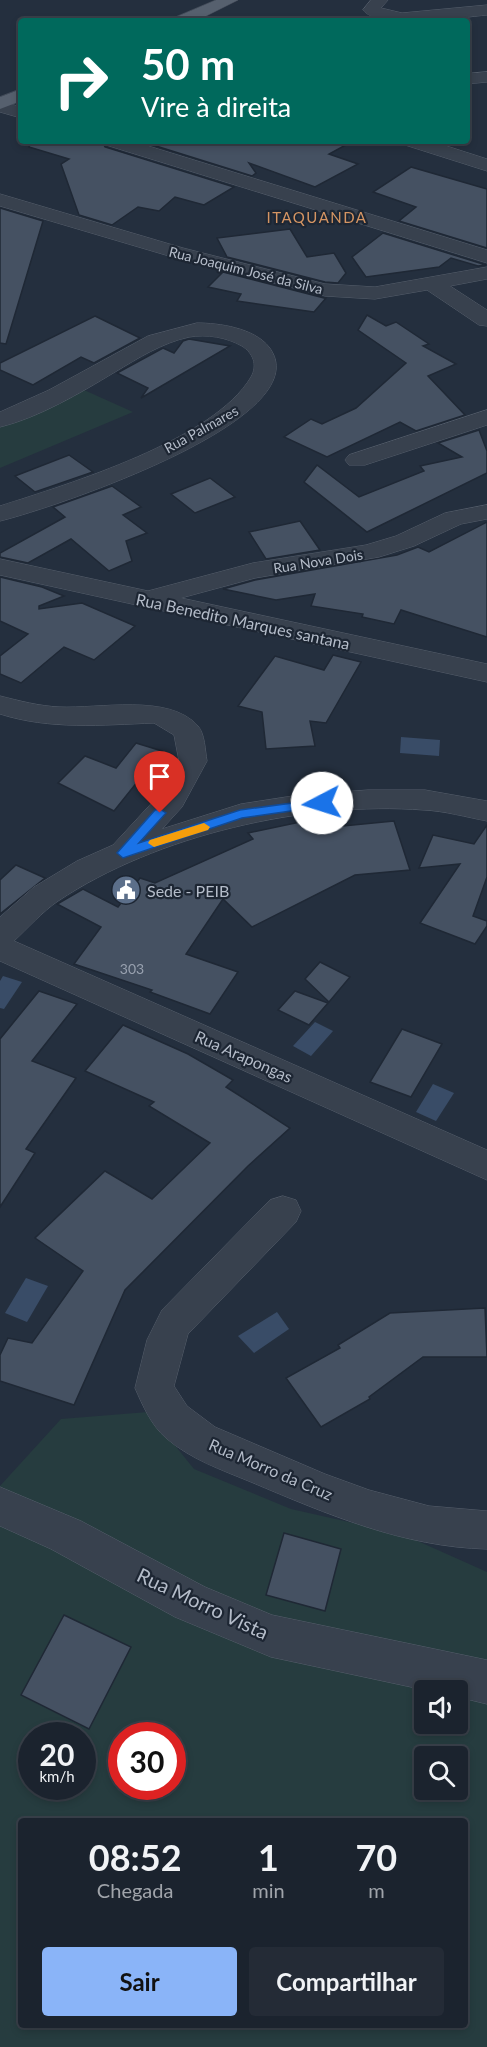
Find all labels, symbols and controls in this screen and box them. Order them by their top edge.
text: 50 m [141,39,235,89]
icon: right [42,42,120,120]
text: Vire à direita [141,90,291,123]
district label: ITAQUANDA [266,208,368,226]
street label: Rua Joaquim José da Silva [167,243,325,297]
street label: Rua Palmares [161,402,241,456]
street label: Rua Nova Dois [272,546,364,576]
street label: Rua Benedito Marques santana [134,589,352,653]
pin [134,751,185,813]
icon: arrive [143,760,176,793]
position arrow [290,771,354,835]
public building icon: Sede - PEIB [110,874,142,906]
place label: Sede - PEIB [147,881,229,900]
house number: 303 [120,960,144,977]
street label: Rua Arapongas [192,1026,296,1086]
street label: Rua Morro da Cruz [206,1434,336,1504]
street label: Rua Morro Vista [134,1562,272,1644]
map controls [414,1680,468,1800]
button: sound [414,1680,468,1734]
speed limit sign: 30 [108,1722,186,1800]
text: 20 [40,1736,74,1772]
button: search [414,1746,468,1800]
text: km/h [39,1767,75,1785]
text: 08:52 [89,1835,182,1879]
text: 1 [258,1835,279,1879]
text: 70 [355,1835,397,1879]
text: Chegada [97,1878,173,1902]
text: min [252,1878,285,1902]
text: m [368,1878,385,1902]
button: Sair [42,1947,237,2016]
button: Compartilhar [249,1947,444,2016]

